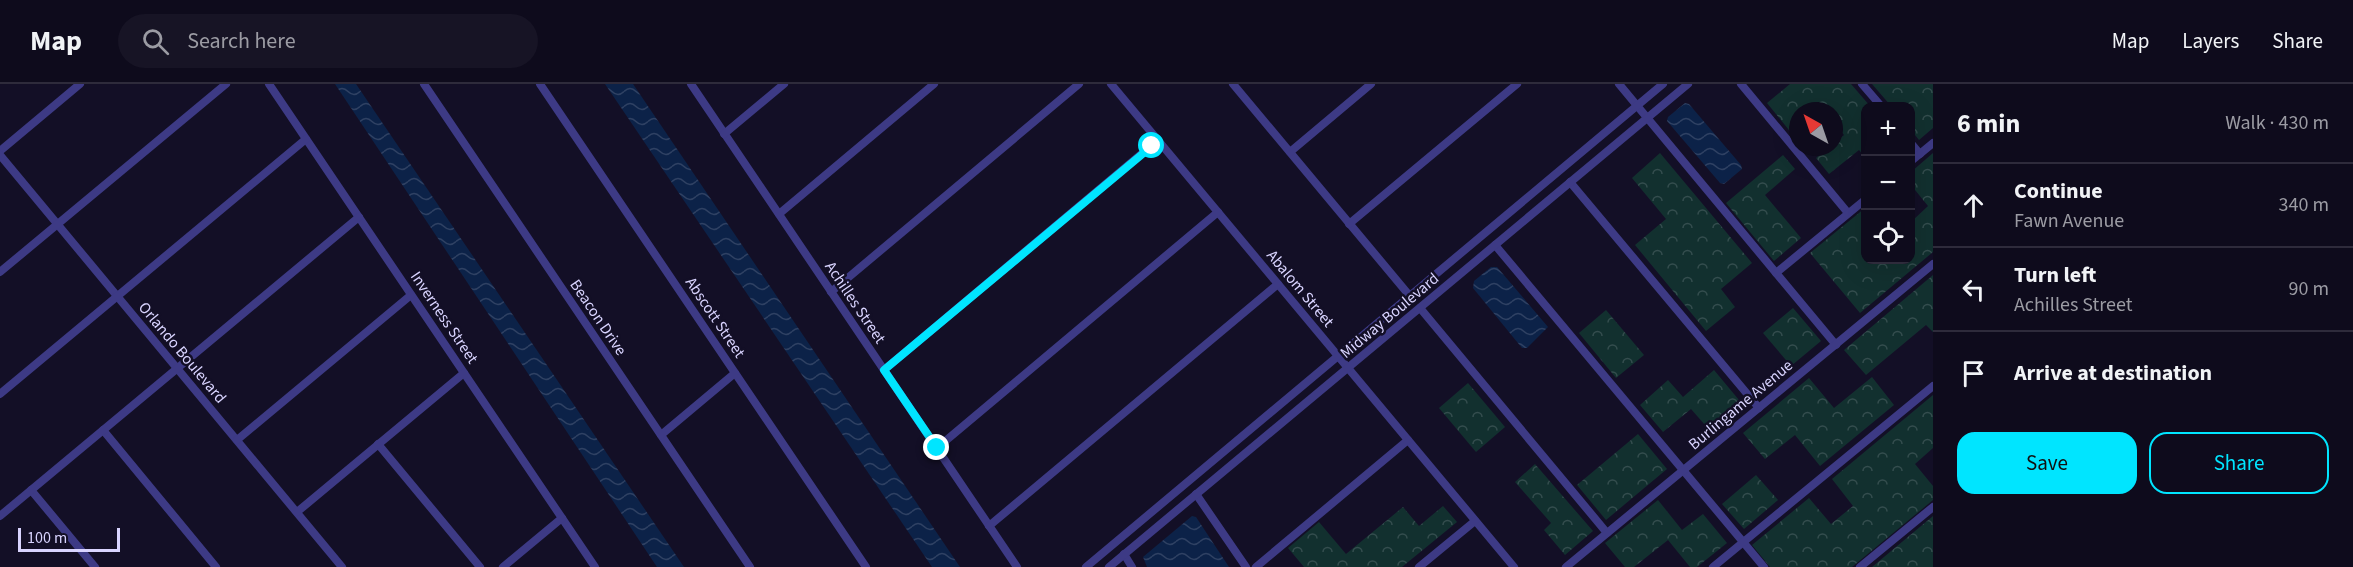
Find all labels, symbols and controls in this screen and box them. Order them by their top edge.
search box [118,14,538,68]
text: Map [30,21,82,61]
icon: search [139,25,172,58]
text: Search here [187,25,296,57]
text: Map [2112,26,2149,56]
text: Layers [2182,26,2239,56]
text: Share [2272,26,2323,56]
north arrow [1789,102,1843,156]
map controls [1861,102,1915,264]
button: + [1861,102,1915,156]
text: 6 min [1957,105,2020,142]
text: Walk · 430 m [2225,109,2329,137]
route start [1138,132,1164,158]
button: − [1861,156,1915,210]
text: Continue [2014,175,2103,207]
icon: ahead [1957,189,1990,222]
text: 340 m [2279,191,2329,219]
text: Fawn Avenue [2014,207,2124,235]
button: locate [1861,210,1915,264]
street label: Abalom Street [1261,245,1339,332]
street label: Achilles Street [820,257,891,348]
text: Turn left [2014,259,2096,291]
street label: Inverness Street [405,267,484,369]
street label: Midway Boulevard [1335,268,1444,364]
street label: Abscott Street [680,273,751,363]
icon: left [1957,273,1990,306]
street label: Beacon Drive [565,275,632,360]
text: 90 m [2289,275,2329,303]
text: Achilles Street [2014,291,2132,319]
street label: Orlando Boulevard [133,297,231,408]
street label: Burlingame Avenue [1684,355,1798,455]
icon: arrive [1957,357,1990,390]
text: Arrive at destination [2014,357,2212,389]
button: Save [1957,432,2137,494]
button: Share [2149,432,2329,494]
route end [923,434,949,460]
scale bar [18,525,120,552]
text: 100 m [27,527,67,549]

